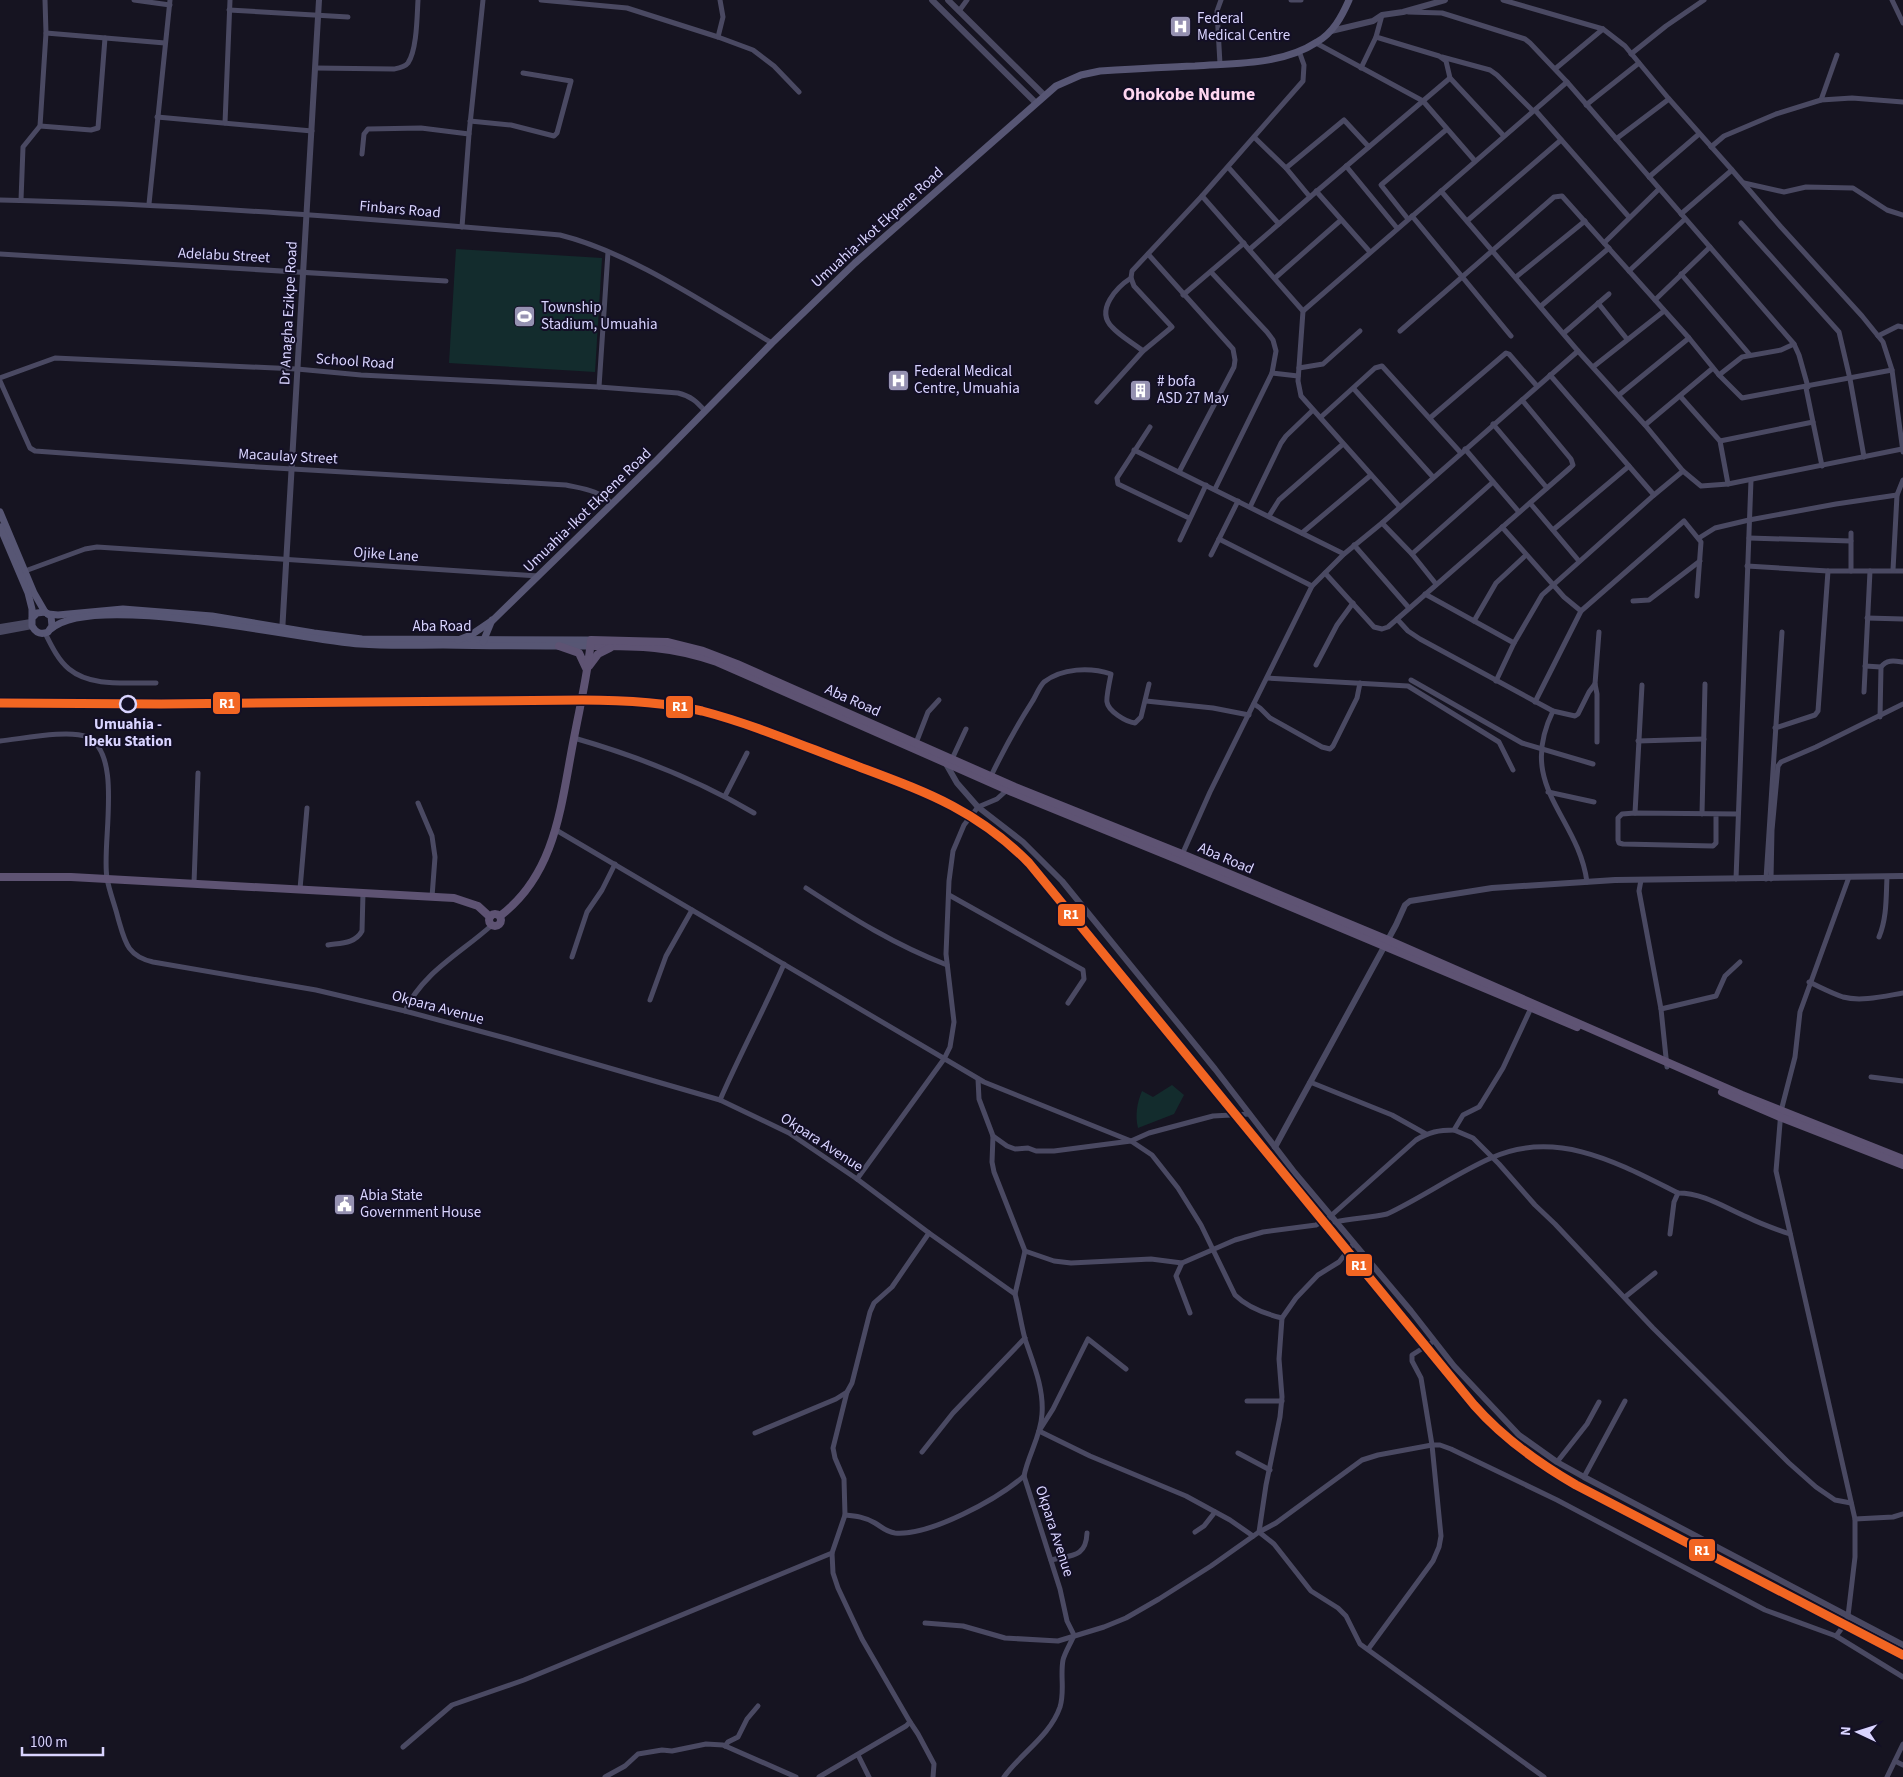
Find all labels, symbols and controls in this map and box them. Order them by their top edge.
place label: Federal Medical Centre [1197,8,1290,46]
hospital icon: Federal Medical Centre [1169,15,1193,39]
district label: Ohokobe Ndume [1123,82,1255,107]
street label: Umuahia-Ikot Ekpene Road [807,162,948,292]
street label: Finbars Road [358,195,442,224]
street label: Dr Anagha Ezikpe Road [274,241,303,385]
street label: Adelabu Street [177,243,271,268]
place label: Township Stadium, Umuahia [541,297,658,335]
sports icon: Township Stadium, Umuahia [513,304,537,328]
street label: School Road [315,348,395,375]
place label: Federal Medical Centre, Umuahia [914,361,1020,399]
hospital icon: Federal Medical Centre, Umuahia [886,368,910,392]
place label: # bofa ASD 27 May [1157,371,1229,409]
building icon: # bofa ASD 27 May [1129,378,1153,402]
street label: Macaulay Street [238,443,338,470]
street label: Umuahia-Ikot Ekpene Road [519,443,656,577]
street label: Ojike Lane [353,542,419,567]
street label: Aba Road [413,616,472,637]
street label: Aba Road [822,679,884,722]
line badge: R1 [212,691,241,715]
text: R1 [219,694,235,714]
marker: Umuahia - Ibeku Station [119,695,137,713]
line badge: R1 [665,695,694,719]
text: R1 [672,697,688,717]
place label: Umuahia - Ibeku Station [84,714,172,752]
street label: Aba Road [1195,837,1257,880]
line badge: R1 [1057,903,1086,927]
text: R1 [1063,905,1079,925]
street label: Okpara Avenue [389,985,486,1030]
street label: Okpara Avenue [776,1108,867,1177]
place label: Abia State Government House [360,1185,481,1223]
public building icon: Abia State Government House [332,1192,356,1216]
line badge: R1 [1345,1253,1373,1277]
text: R1 [1351,1256,1367,1276]
street label: Okpara Avenue [1030,1483,1079,1579]
line badge: R1 [1688,1538,1716,1562]
text: R1 [1694,1541,1710,1561]
north arrow [1833,1707,1883,1757]
scale bar [22,1724,104,1756]
text: N [1836,1726,1856,1737]
text: 100 m [30,1732,68,1753]

